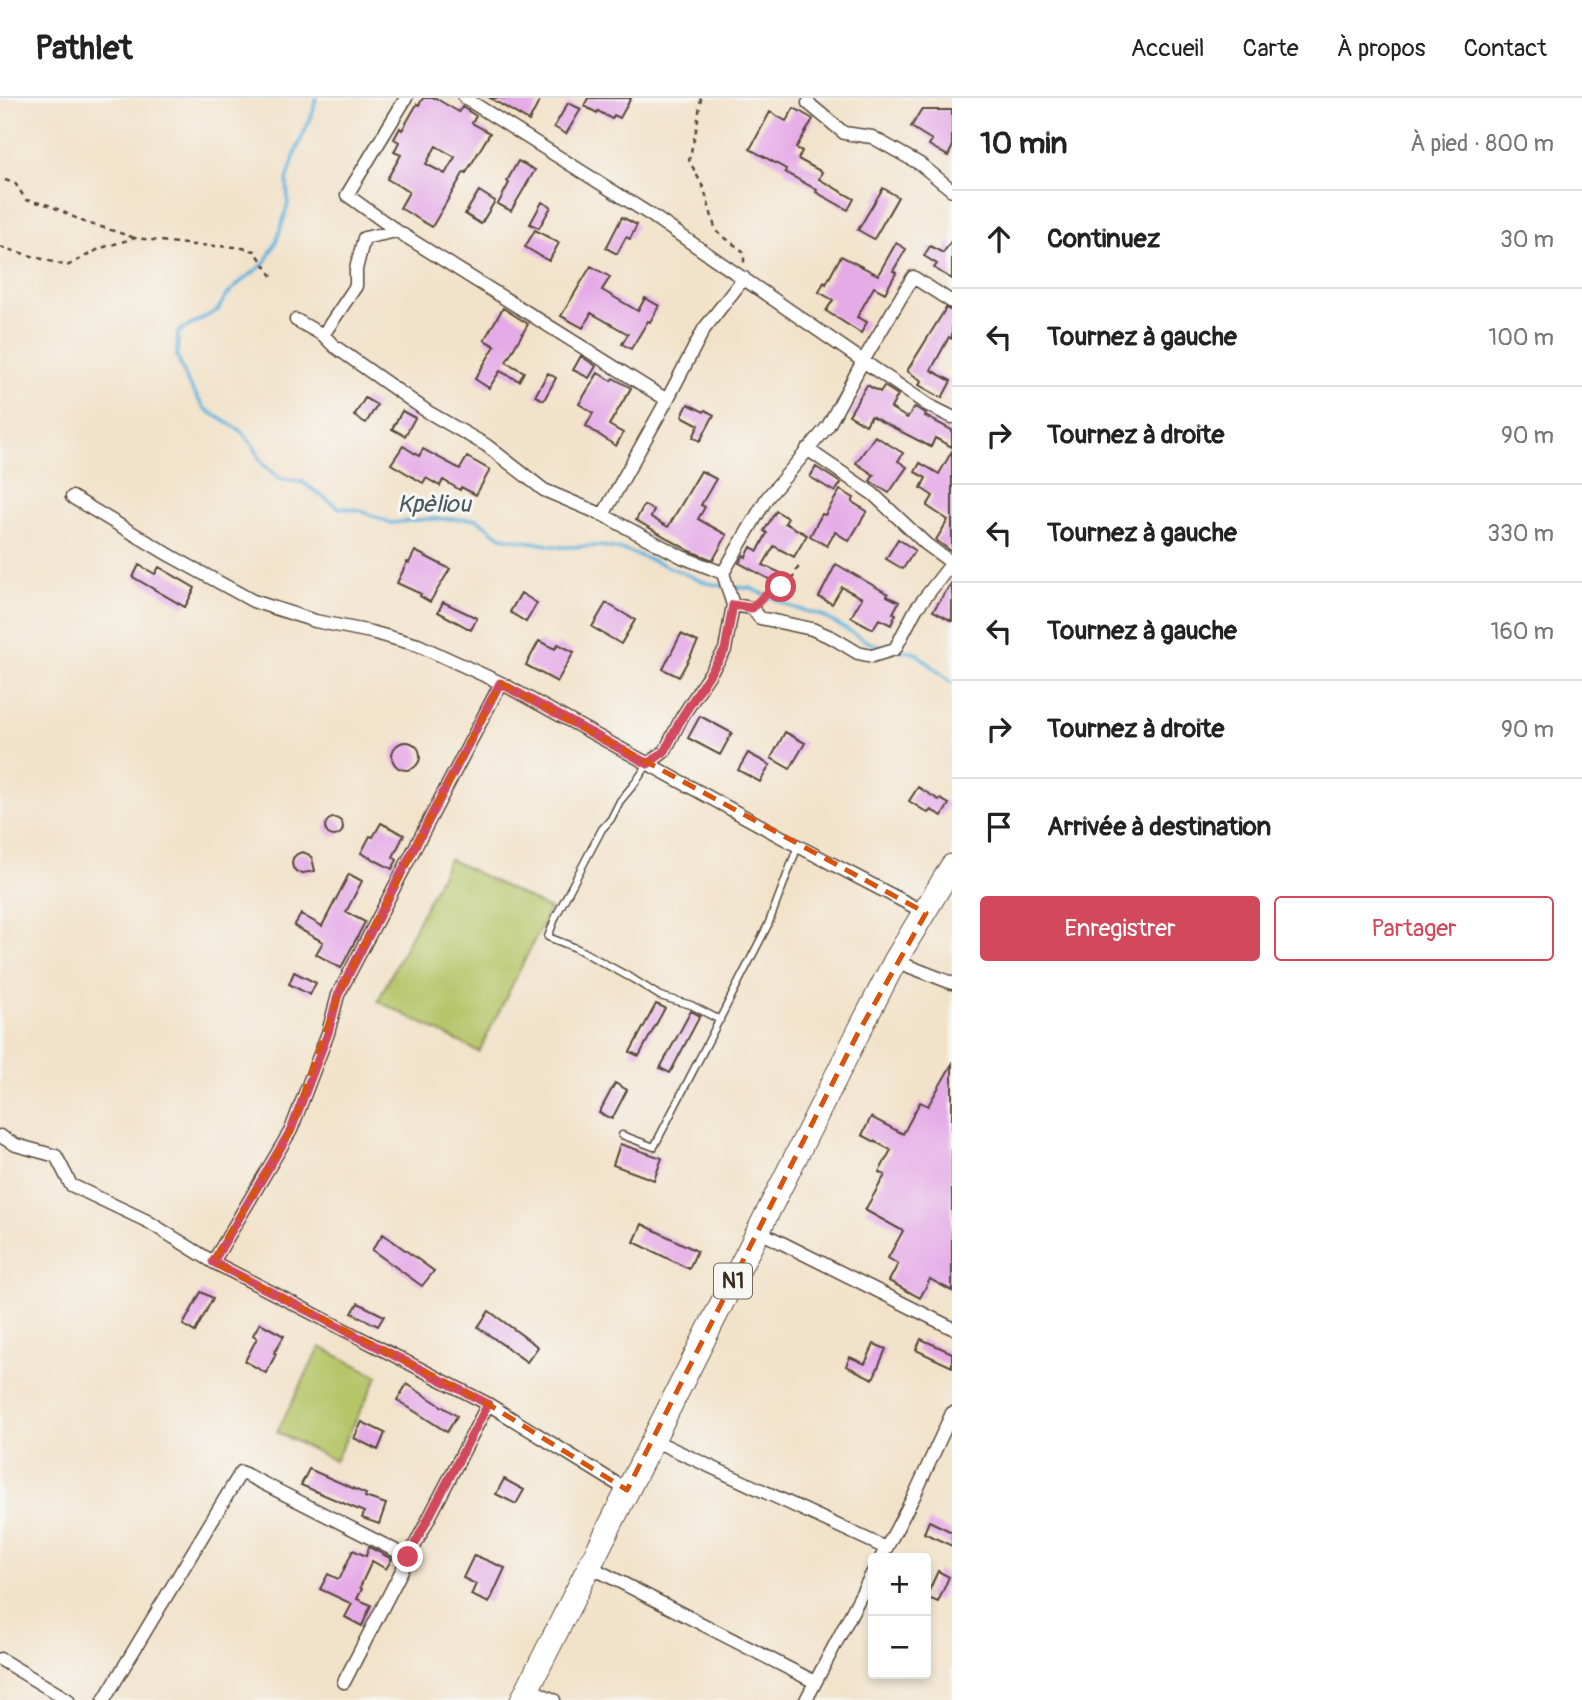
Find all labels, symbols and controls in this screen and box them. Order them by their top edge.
text: Pathlet [35,28,132,69]
text: Accueil [1131,34,1205,63]
text: Carte [1243,34,1299,63]
text: À propos [1337,34,1426,63]
text: Contact [1464,34,1547,63]
text: 10 min [980,125,1067,162]
text: À pied · 800 m [1410,129,1554,158]
icon: ahead [980,220,1018,258]
text: Continuez [1047,223,1160,255]
text: 30 m [1500,225,1554,254]
icon: left [980,318,1018,356]
text: Tournez à gauche [1047,321,1237,353]
text: 100 m [1488,323,1554,352]
icon: right [980,416,1018,454]
text: Tournez à droite [1047,419,1224,451]
text: 90 m [1501,421,1554,450]
water label: Kpèliou [397,490,473,519]
icon: left [980,514,1018,552]
text: Tournez à gauche [1047,517,1237,549]
text: 330 m [1487,519,1554,548]
route start [765,571,796,602]
icon: left [980,612,1018,650]
text: Tournez à gauche [1047,615,1237,647]
text: 160 m [1490,617,1554,646]
icon: right [980,710,1018,748]
text: Tournez à droite [1047,713,1224,745]
text: 90 m [1501,715,1554,744]
icon: arrive [980,808,1018,846]
text: Arrivée à destination [1047,811,1271,843]
button: Enregistrer [980,896,1260,961]
button: Partager [1274,896,1554,961]
road number: N1 [714,1264,752,1298]
route end [392,1541,423,1572]
map controls [868,1553,931,1679]
button: + [868,1553,931,1616]
button: − [868,1616,931,1679]

